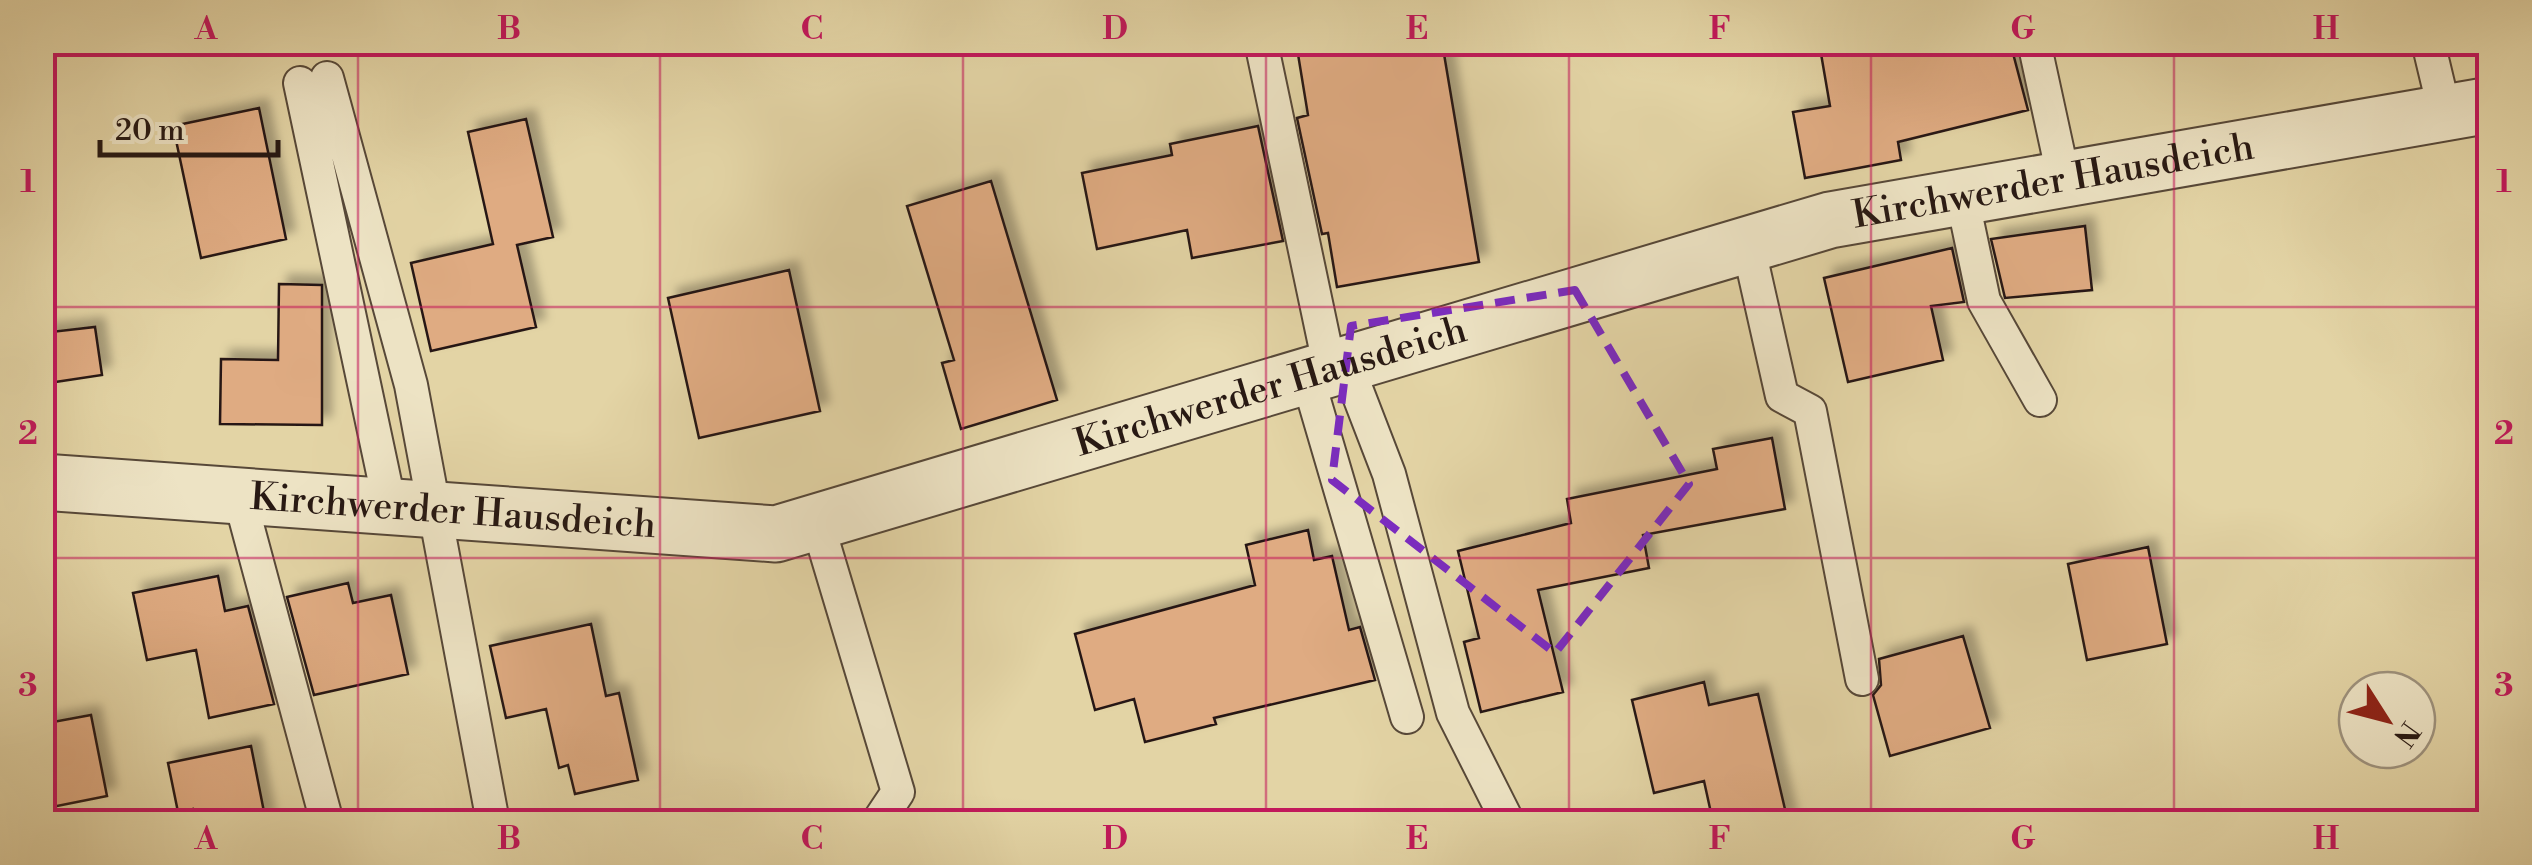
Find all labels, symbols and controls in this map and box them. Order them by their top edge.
text: A [194,9,219,49]
text: B [497,9,521,49]
text: C [801,9,823,49]
text: D [1102,9,1128,49]
text: E [1406,9,1428,49]
text: F [1709,9,1731,49]
text: G [2010,9,2036,49]
text: H [2313,9,2339,49]
scale bar [100,95,278,157]
text: 20 m [115,112,184,150]
street label: Kirchwerder Hausdeich [1849,123,2257,239]
text: 1 [20,162,36,202]
text: 1 [2496,162,2512,202]
street label: Kirchwerder Hausdeich [1069,306,1472,467]
text: 2 [18,414,38,454]
text: 2 [2494,414,2514,454]
street label: Kirchwerder Hausdeich [248,473,658,549]
text: 3 [18,666,38,706]
text: 3 [2494,666,2514,706]
north arrow [2337,670,2437,770]
text: N [2385,715,2427,753]
text: A [194,819,219,859]
text: B [497,819,521,859]
text: C [801,819,823,859]
text: D [1102,819,1128,859]
text: E [1406,819,1428,859]
text: F [1709,819,1731,859]
text: G [2010,819,2036,859]
text: H [2313,819,2339,859]

